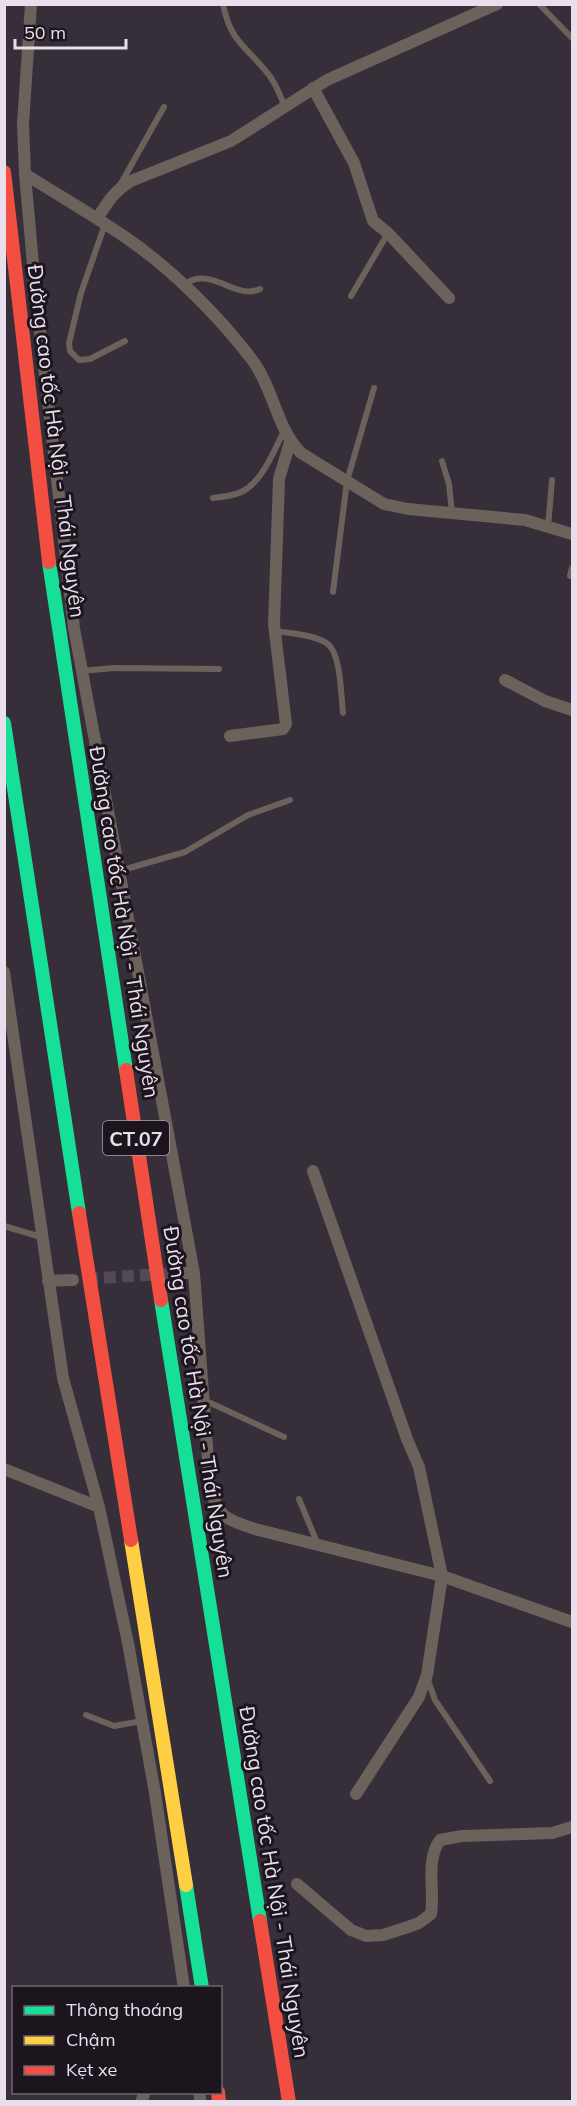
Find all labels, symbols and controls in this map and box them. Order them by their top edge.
scale bar [15,12,126,50]
text: 50 m [24,21,66,44]
street label: Đường cao tốc Hà Nội - Thái Nguyên [22,263,92,619]
street label: Đường cao tốc Hà Nội - Thái Nguyên [84,744,166,1100]
road number: CT.07 [103,1121,169,1155]
street label: Đường cao tốc Hà Nội - Thái Nguyên [158,1224,240,1580]
street label: Đường cao tốc Hà Nội - Thái Nguyên [234,1704,316,2060]
legend [12,1986,222,2094]
text: Thông thoáng [66,1998,183,2021]
text: Chậm [66,2028,115,2051]
text: Kẹt xe [66,2058,117,2081]

